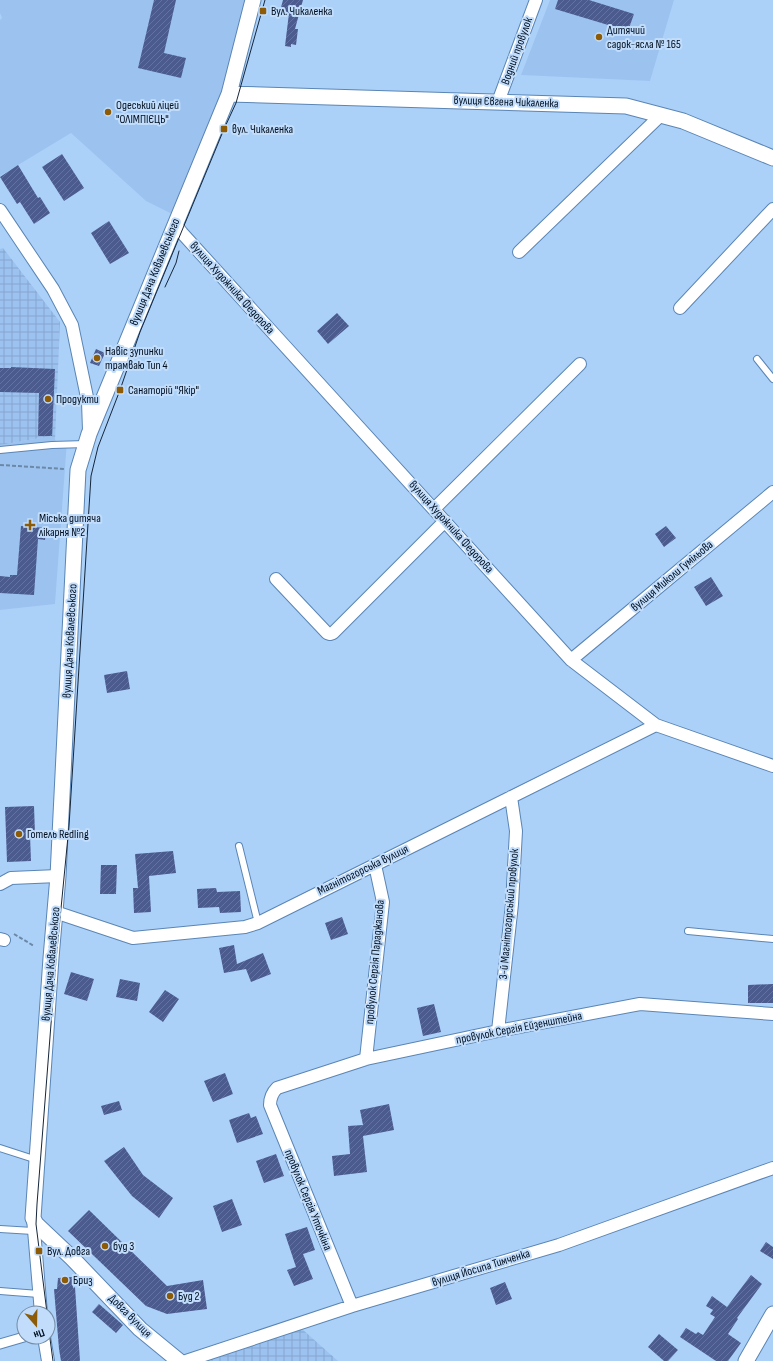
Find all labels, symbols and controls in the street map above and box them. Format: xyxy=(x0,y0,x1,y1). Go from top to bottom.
place label: Вул. Чикаленка xyxy=(271,4,333,19)
marker: Вул. Чикаленка xyxy=(258,6,268,16)
street label: Водний провулок xyxy=(498,15,536,87)
place label: Дитячий садок-ясла № 165 xyxy=(607,23,681,52)
marker: Дитячий садок-ясла № 165 xyxy=(594,32,604,42)
street label: вулиця Євгена Чикаленка xyxy=(453,93,559,111)
place label: Одеський ліцей "ОЛІМПІЄЦЬ" xyxy=(116,98,179,127)
marker: Одеський ліцей "ОЛІМПІЄЦЬ" xyxy=(103,107,113,117)
place label: вул. Чикаленка xyxy=(232,122,293,137)
marker: вул. Чикаленка xyxy=(219,124,229,134)
street label: вулиця Дача Ковалевського xyxy=(127,216,183,328)
street label: вулиця Художника Федорова xyxy=(187,239,278,338)
place label: Навіс зупинки трамваю Тип 4 xyxy=(105,344,168,373)
marker: Навіс зупинки трамваю Тип 4 xyxy=(92,353,102,363)
place label: Санаторій "Якір" xyxy=(128,383,199,398)
marker: Санаторій "Якір" xyxy=(115,385,125,395)
place label: Продукти xyxy=(56,392,99,407)
marker: Продукти xyxy=(43,394,53,404)
street label: вулиця Художника Федорова xyxy=(406,478,497,577)
place label: Міська дитяча лікарня №2 xyxy=(39,511,101,540)
marker: Міська дитяча лікарня №2 xyxy=(24,519,36,531)
street label: вулиця Миколи Гумільова xyxy=(628,537,716,615)
street label: вулиця Дача Ковалевського xyxy=(60,583,80,699)
place label: Готель Redling xyxy=(27,827,89,842)
marker: Готель Redling xyxy=(14,829,24,839)
street label: Магнітогорська вулиця xyxy=(315,841,411,899)
street label: 3-й Магнітогорський провулок xyxy=(496,848,522,980)
street label: провулок Сергія Параджанова xyxy=(362,899,388,1025)
street label: вулиця Дача Ковалевського xyxy=(39,906,63,1022)
street label: провулок Сергія Ейзенштейна xyxy=(455,1008,584,1048)
street label: провулок Сергія Уточкіна xyxy=(281,1147,335,1253)
place label: буд 3 xyxy=(113,1239,134,1254)
marker: буд 3 xyxy=(100,1241,110,1251)
place label: Вул. Довга xyxy=(47,1244,90,1259)
marker: Вул. Довга xyxy=(34,1246,44,1256)
street label: вулиця Йосипа Тимченка xyxy=(430,1246,532,1290)
place label: Бриз xyxy=(73,1273,93,1288)
marker: Бриз xyxy=(60,1275,70,1285)
place label: Буд 2 xyxy=(178,1289,200,1304)
street label: Довга вулиця xyxy=(105,1291,155,1341)
marker: Буд 2 xyxy=(165,1291,175,1301)
north arrow xyxy=(16,1305,56,1345)
text: Пн xyxy=(32,1326,46,1342)

